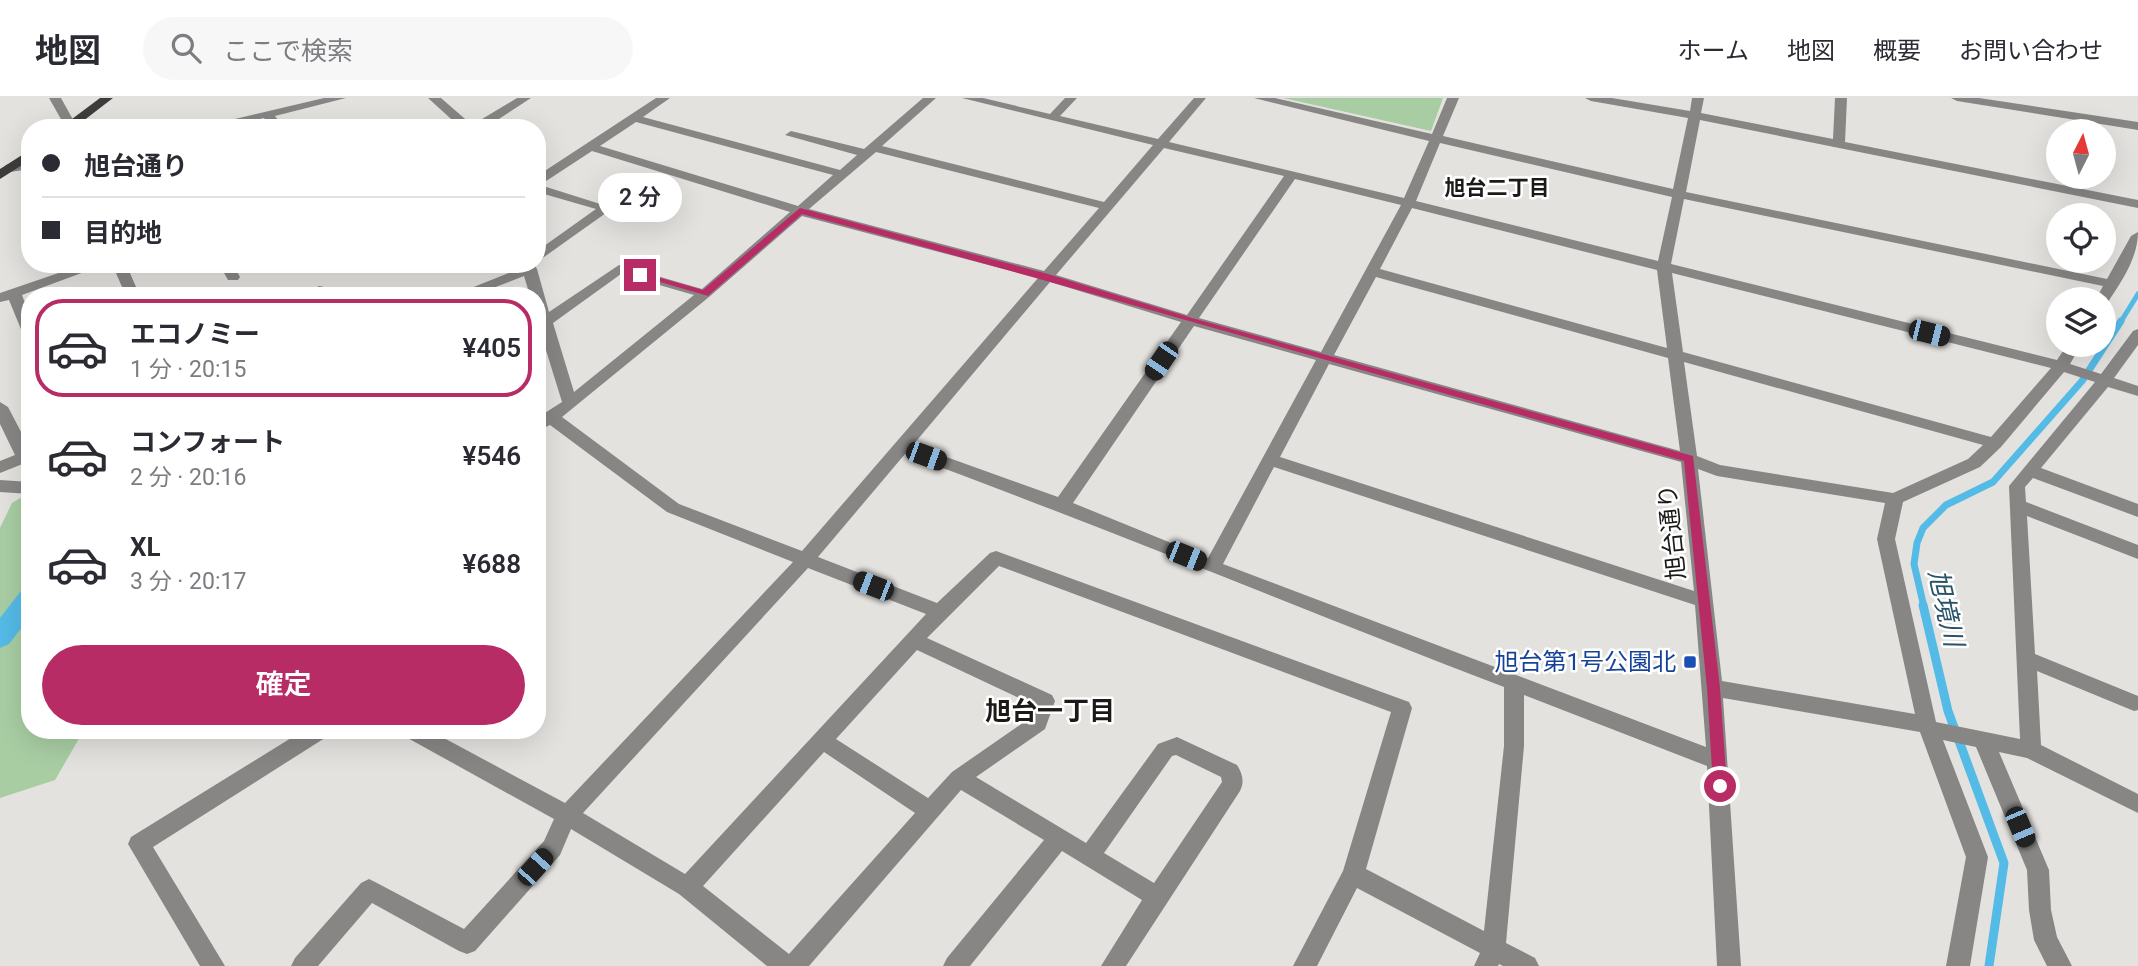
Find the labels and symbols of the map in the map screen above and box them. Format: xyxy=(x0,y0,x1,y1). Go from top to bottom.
north arrow xyxy=(2046,119,2116,189)
callout: 2 分 xyxy=(598,174,682,222)
district label: 旭台二丁目 xyxy=(1445,176,1550,200)
route end xyxy=(624,259,656,291)
car xyxy=(1907,318,1952,348)
car xyxy=(1141,338,1182,384)
car xyxy=(903,439,950,473)
street label: 旭台通り xyxy=(1653,483,1691,581)
car xyxy=(1163,538,1210,574)
water label: 旭境川 xyxy=(1923,567,1970,652)
car xyxy=(850,569,897,603)
place label: 旭台第1号公園北 xyxy=(1495,648,1676,676)
marker: 旭台第1号公園北 xyxy=(1682,654,1698,670)
district label: 旭台一丁目 xyxy=(985,696,1115,726)
route start xyxy=(1704,770,1736,802)
car xyxy=(2003,804,2038,850)
car xyxy=(514,844,557,890)

